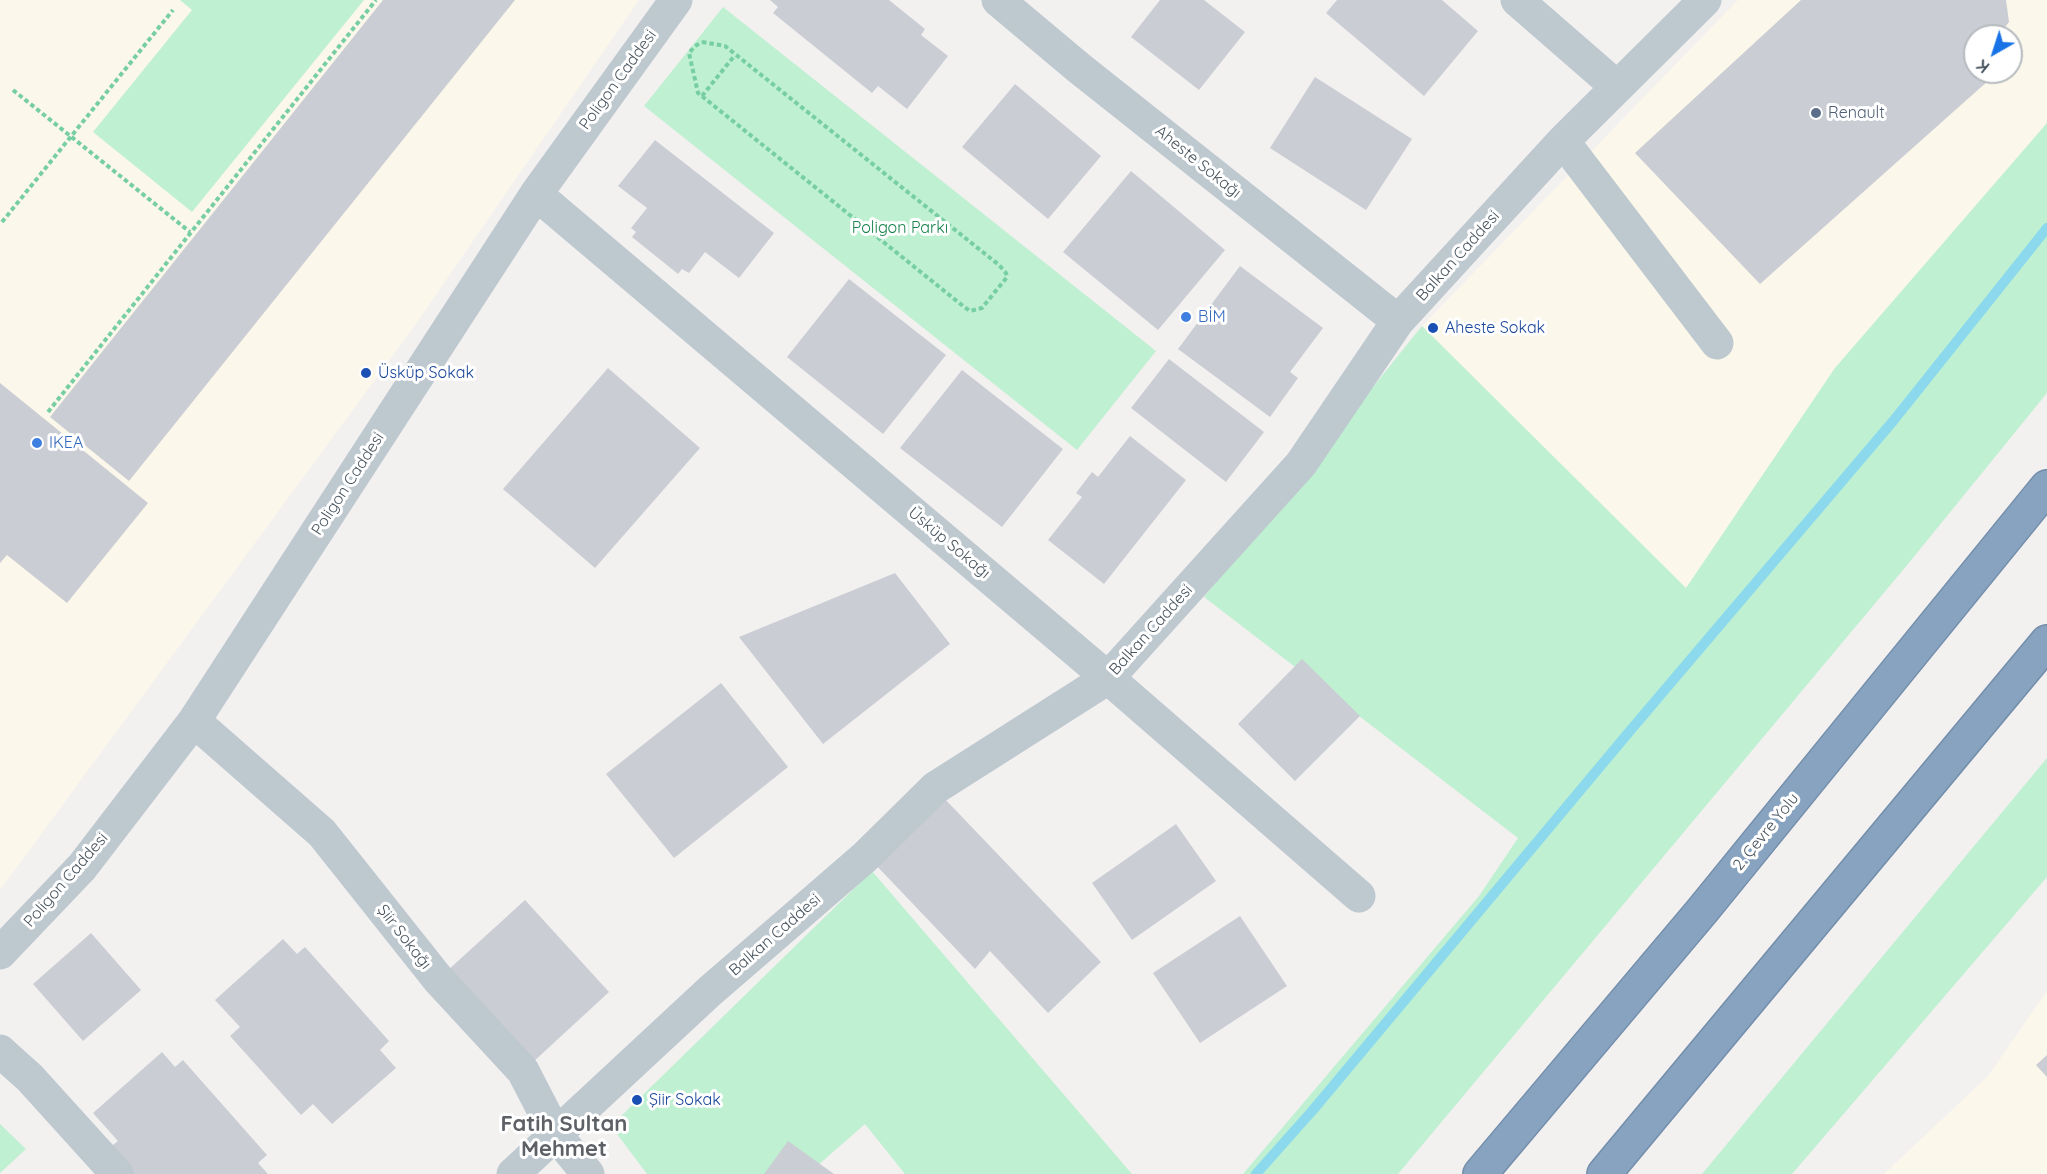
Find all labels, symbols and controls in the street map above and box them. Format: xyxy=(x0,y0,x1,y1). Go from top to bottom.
north arrow xyxy=(1963,24,2023,84)
street label: Poligon Caddesi xyxy=(575,26,661,134)
text: K xyxy=(1973,55,1993,78)
place label: Renault xyxy=(1828,103,1885,123)
marker: Renault xyxy=(1809,106,1823,120)
street label: Aheste Sokağı xyxy=(1151,122,1245,202)
street label: Balkan Caddesi xyxy=(1412,207,1504,305)
park label: Poligon Parkı xyxy=(852,218,948,238)
place label: BİM xyxy=(1198,307,1226,327)
marker: BİM xyxy=(1179,310,1193,324)
place label: Aheste Sokak xyxy=(1445,318,1545,338)
marker: Aheste Sokak xyxy=(1426,321,1440,335)
place label: Üsküp Sokak xyxy=(378,363,474,383)
marker: Üsküp Sokak xyxy=(359,366,373,380)
street label: Poligon Caddesi xyxy=(308,429,388,539)
place label: IKEA xyxy=(49,433,83,453)
marker: IKEA xyxy=(30,436,44,450)
street label: Üsküp Sokağı xyxy=(904,503,994,583)
street label: Balkan Caddesi xyxy=(1105,581,1197,679)
street label: 2. Çevre Yolu xyxy=(1729,789,1803,875)
street label: Poligon Caddesi xyxy=(20,829,112,931)
street label: Balkan Caddesi xyxy=(725,890,825,980)
street label: Şiir Sokağı xyxy=(373,901,435,973)
place label: Şiir Sokak xyxy=(649,1090,721,1110)
marker: Şiir Sokak xyxy=(630,1093,644,1107)
district label: Fatih Sultan Mehmet xyxy=(501,1111,627,1162)

